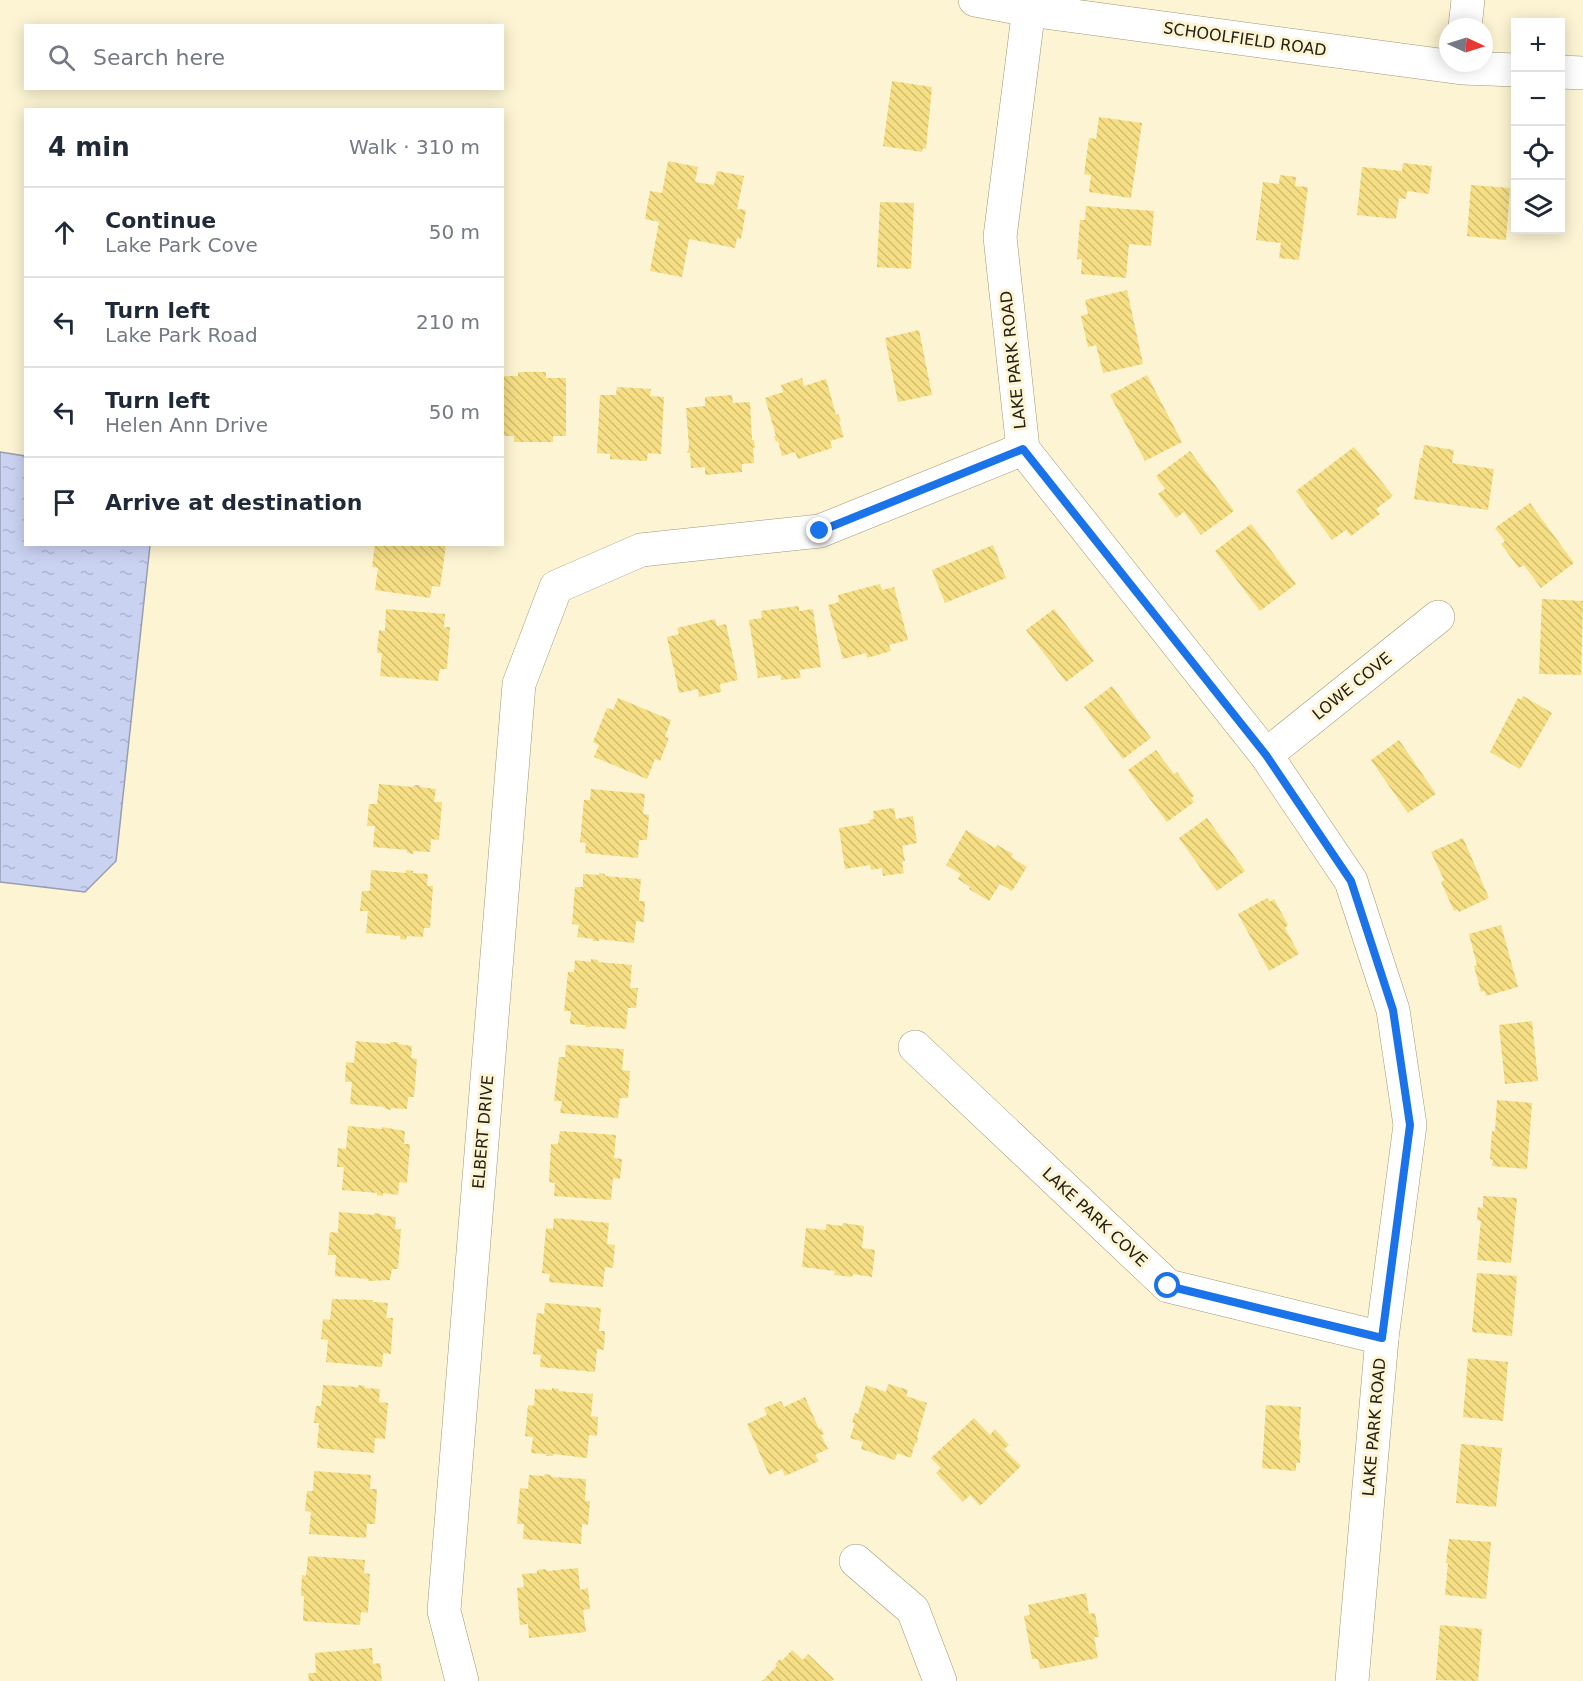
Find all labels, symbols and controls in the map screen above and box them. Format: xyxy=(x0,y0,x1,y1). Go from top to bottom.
street label: SCHOOLFIELD ROAD xyxy=(1162,18,1328,60)
north arrow xyxy=(1439,18,1493,72)
map controls xyxy=(1511,18,1565,234)
button: + xyxy=(1511,18,1565,72)
search box xyxy=(24,24,504,90)
icon: search xyxy=(45,41,78,74)
text: Search here xyxy=(93,45,225,70)
button: − xyxy=(1511,72,1565,126)
button: locate xyxy=(1511,126,1565,180)
text: 4 min xyxy=(48,132,130,162)
text: Walk · 310 m xyxy=(349,135,480,159)
button: layers xyxy=(1511,180,1565,234)
text: Continue xyxy=(105,208,216,233)
icon: ahead xyxy=(48,216,81,249)
text: 50 m xyxy=(429,220,480,244)
text: Lake Park Cove xyxy=(105,233,258,257)
street label: LAKE PARK ROAD xyxy=(996,290,1030,430)
text: Turn left xyxy=(105,298,210,323)
icon: left xyxy=(48,306,81,339)
text: 210 m xyxy=(416,310,480,334)
text: Lake Park Road xyxy=(105,323,258,347)
text: Turn left xyxy=(105,388,210,413)
icon: left xyxy=(48,396,81,429)
text: 50 m xyxy=(429,400,480,424)
text: Helen Ann Drive xyxy=(105,413,268,437)
icon: arrive xyxy=(48,486,81,519)
text: Arrive at destination xyxy=(105,490,362,515)
route end xyxy=(806,517,832,543)
street label: LOWE COVE xyxy=(1309,648,1395,724)
street label: ELBERT DRIVE xyxy=(469,1074,497,1190)
street label: LAKE PARK COVE xyxy=(1039,1163,1151,1271)
route start xyxy=(1154,1272,1180,1298)
street label: LAKE PARK ROAD xyxy=(1358,1357,1390,1497)

